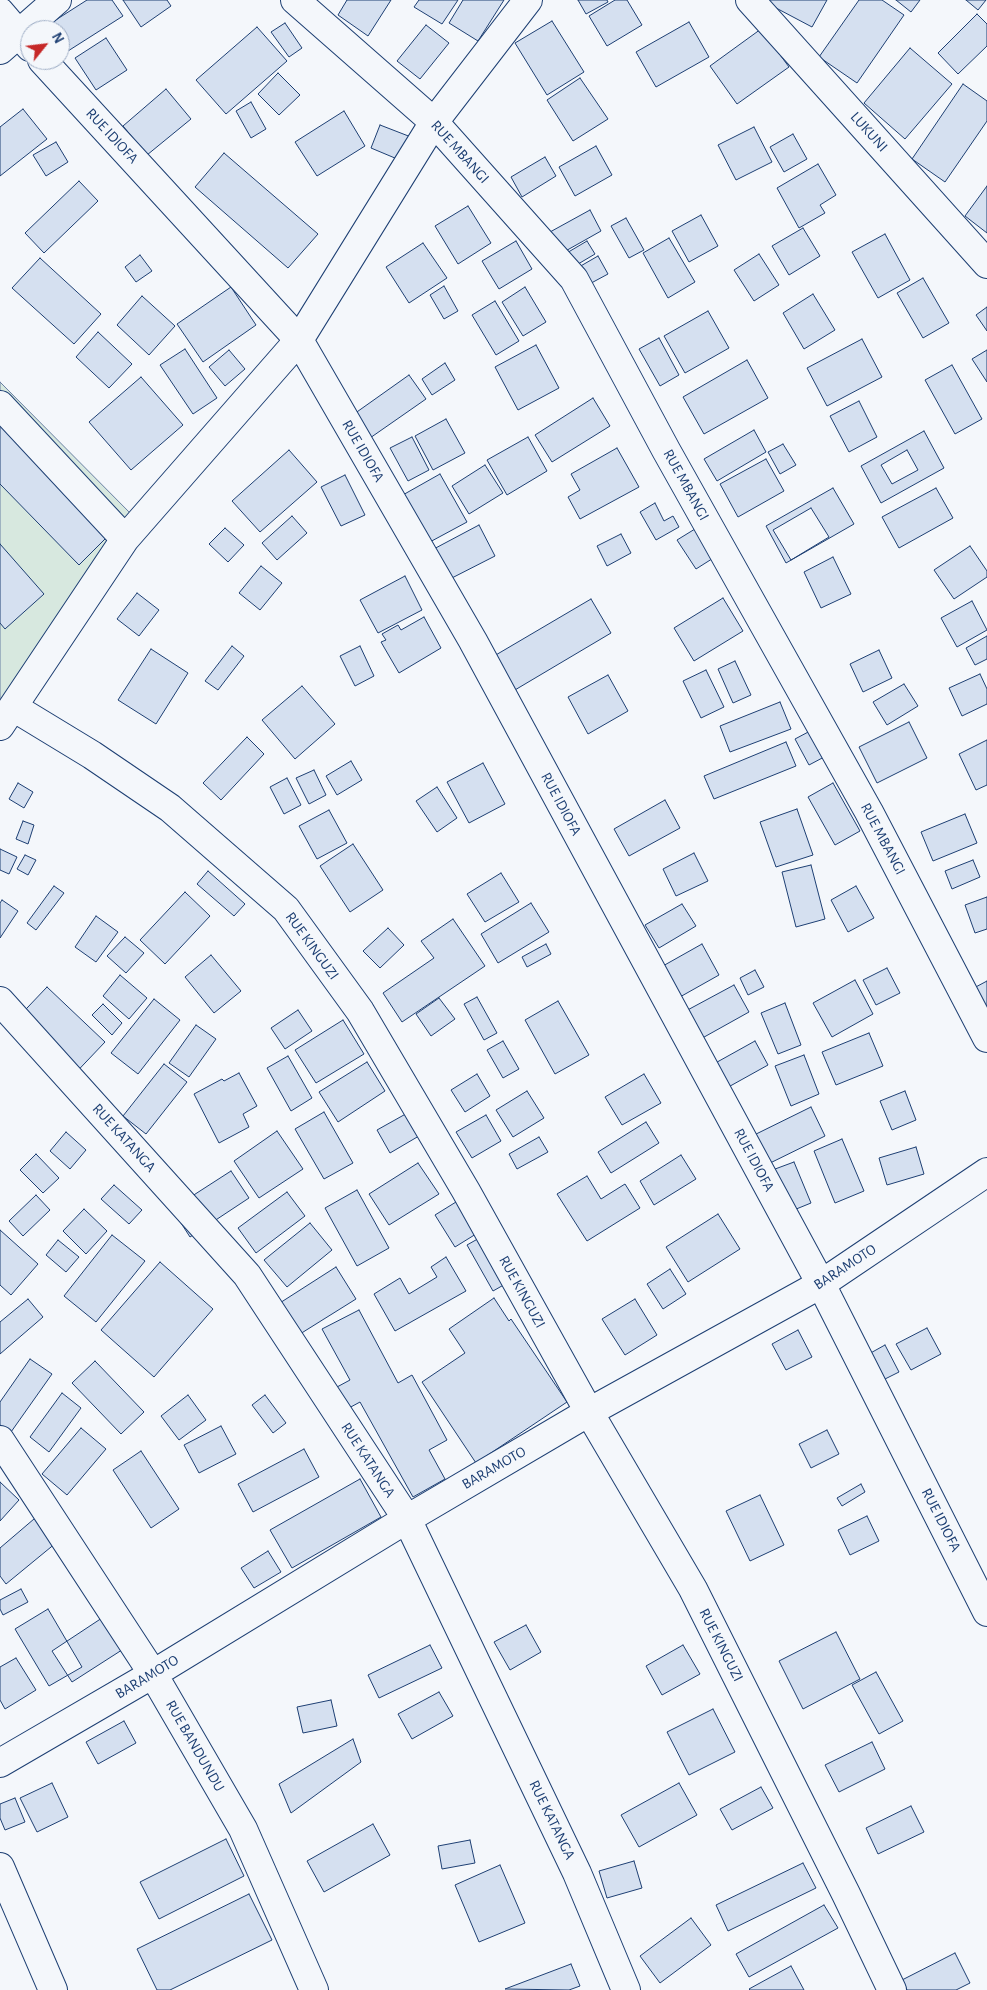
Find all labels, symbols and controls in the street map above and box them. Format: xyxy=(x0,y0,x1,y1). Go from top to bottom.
north arrow xyxy=(20,20,70,70)
text: N xyxy=(49,31,66,46)
street label: RUE IDIOFA xyxy=(82,105,142,167)
street label: LUKUNI xyxy=(846,108,892,156)
street label: RUE MBANGI xyxy=(427,117,493,187)
street label: RUE IDIOFA xyxy=(338,417,388,485)
street label: RUE MBANGI xyxy=(659,446,713,524)
street label: RUE IDIOFA xyxy=(537,769,585,839)
street label: RUE MBANGI xyxy=(857,800,909,878)
street label: RUE KINGUZI xyxy=(281,908,343,984)
street label: RUE KATANGA xyxy=(89,1100,159,1176)
street label: RUE IDIOFA xyxy=(730,1125,778,1195)
street label: BARAMOTO xyxy=(810,1240,880,1294)
street label: RUE KINGUZI xyxy=(495,1253,549,1331)
street label: RUE KATANGA xyxy=(337,1419,399,1501)
street label: BARAMOTO xyxy=(459,1443,529,1493)
street label: RUE IDIOFA xyxy=(917,1485,965,1555)
street label: RUE KINGUZI xyxy=(695,1605,747,1685)
street label: BARAMOTO xyxy=(112,1651,182,1703)
street label: RUE BANDUNDU xyxy=(162,1697,228,1795)
street label: RUE KATANGA xyxy=(525,1777,579,1863)

